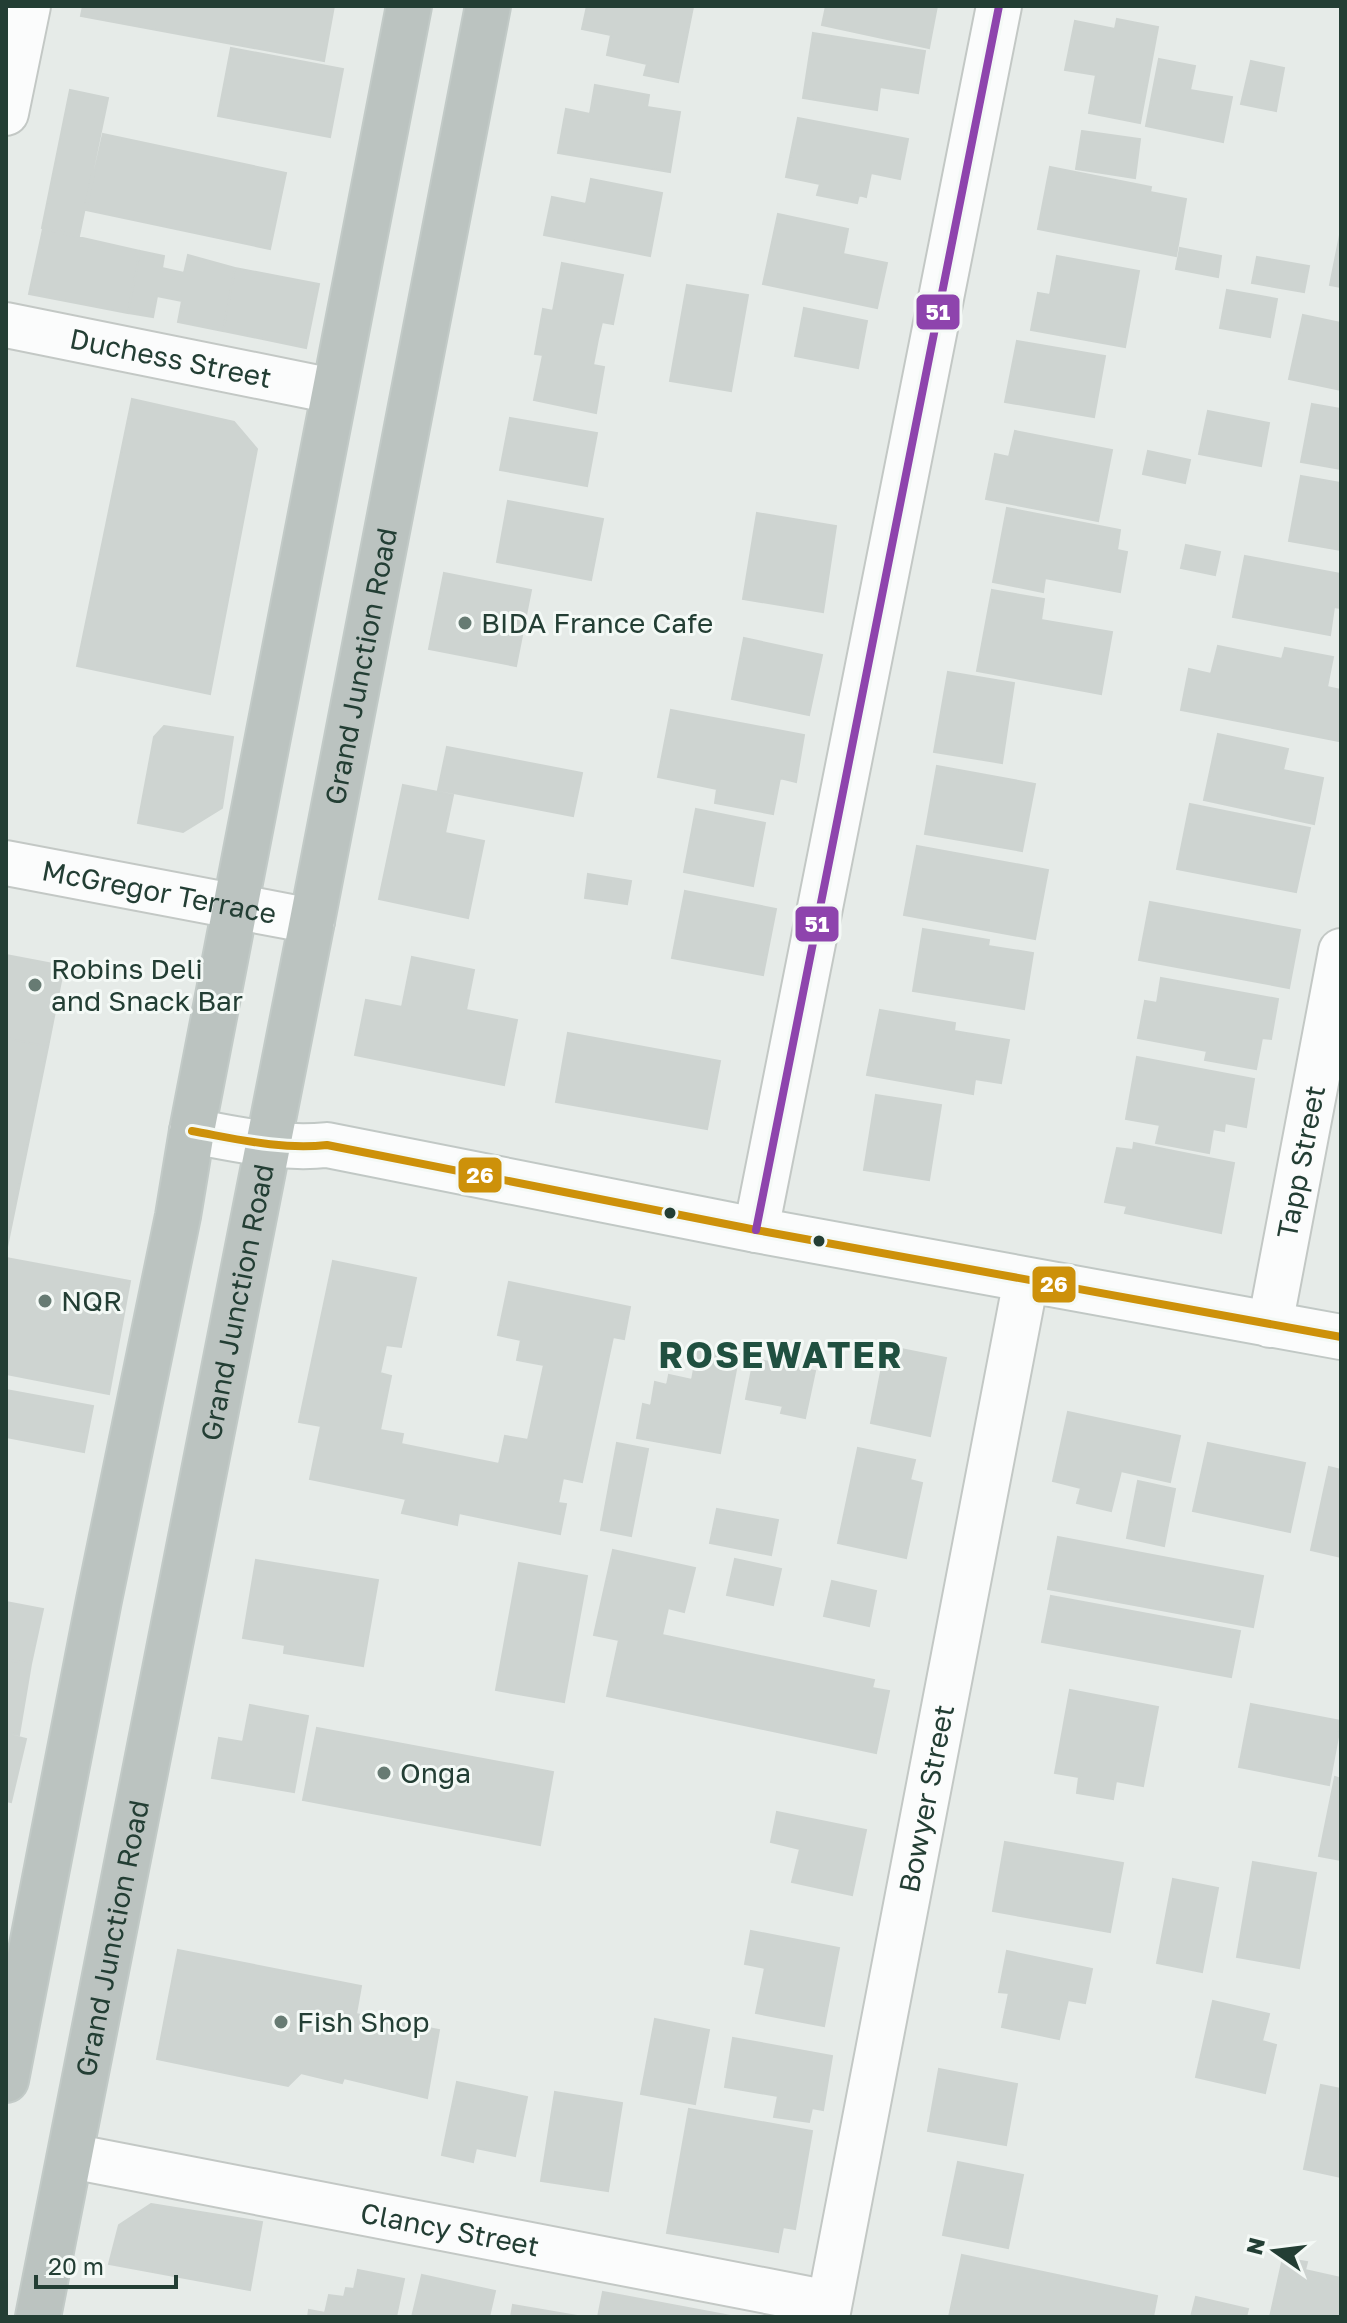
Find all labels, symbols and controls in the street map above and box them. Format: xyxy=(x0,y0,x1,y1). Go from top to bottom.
line badge: 51 xyxy=(915,293,961,331)
text: 51 xyxy=(926,298,950,325)
street label: Duchess Street xyxy=(67,321,274,394)
street label: Grand Junction Road xyxy=(318,525,403,807)
place label: BIDA France Cafe xyxy=(481,606,713,639)
marker: BIDA France Cafe xyxy=(456,614,474,632)
street label: McGregor Terrace xyxy=(39,853,279,930)
line badge: 51 xyxy=(794,905,840,943)
text: 51 xyxy=(805,910,829,937)
place label: Robins Deli and Snack Bar xyxy=(51,952,243,1017)
marker: Robins Deli and Snack Bar xyxy=(26,976,44,994)
street label: Tapp Street xyxy=(1270,1083,1331,1241)
line badge: 26 xyxy=(457,1156,503,1194)
street label: Grand Junction Road xyxy=(193,1161,280,1443)
text: 26 xyxy=(466,1161,494,1188)
unlabelled marker xyxy=(662,1205,678,1221)
unlabelled marker xyxy=(811,1233,827,1249)
line badge: 26 xyxy=(1031,1265,1077,1304)
text: 26 xyxy=(1040,1270,1068,1297)
place label: NQR xyxy=(61,1284,122,1317)
marker: NQR xyxy=(36,1292,54,1310)
district label: ROSEWATER xyxy=(658,1333,904,1376)
street label: Bowyer Street xyxy=(892,1702,960,1895)
place label: Onga xyxy=(400,1756,471,1789)
marker: Onga xyxy=(375,1764,393,1782)
street label: Grand Junction Road xyxy=(69,1797,155,2079)
place label: Fish Shop xyxy=(297,2005,429,2038)
marker: Fish Shop xyxy=(272,2013,290,2031)
street label: Clancy Street xyxy=(358,2196,542,2262)
north arrow xyxy=(1235,2211,1315,2291)
text: N xyxy=(1240,2235,1270,2257)
scale bar xyxy=(36,2239,176,2289)
text: 20 m xyxy=(48,2251,104,2280)

